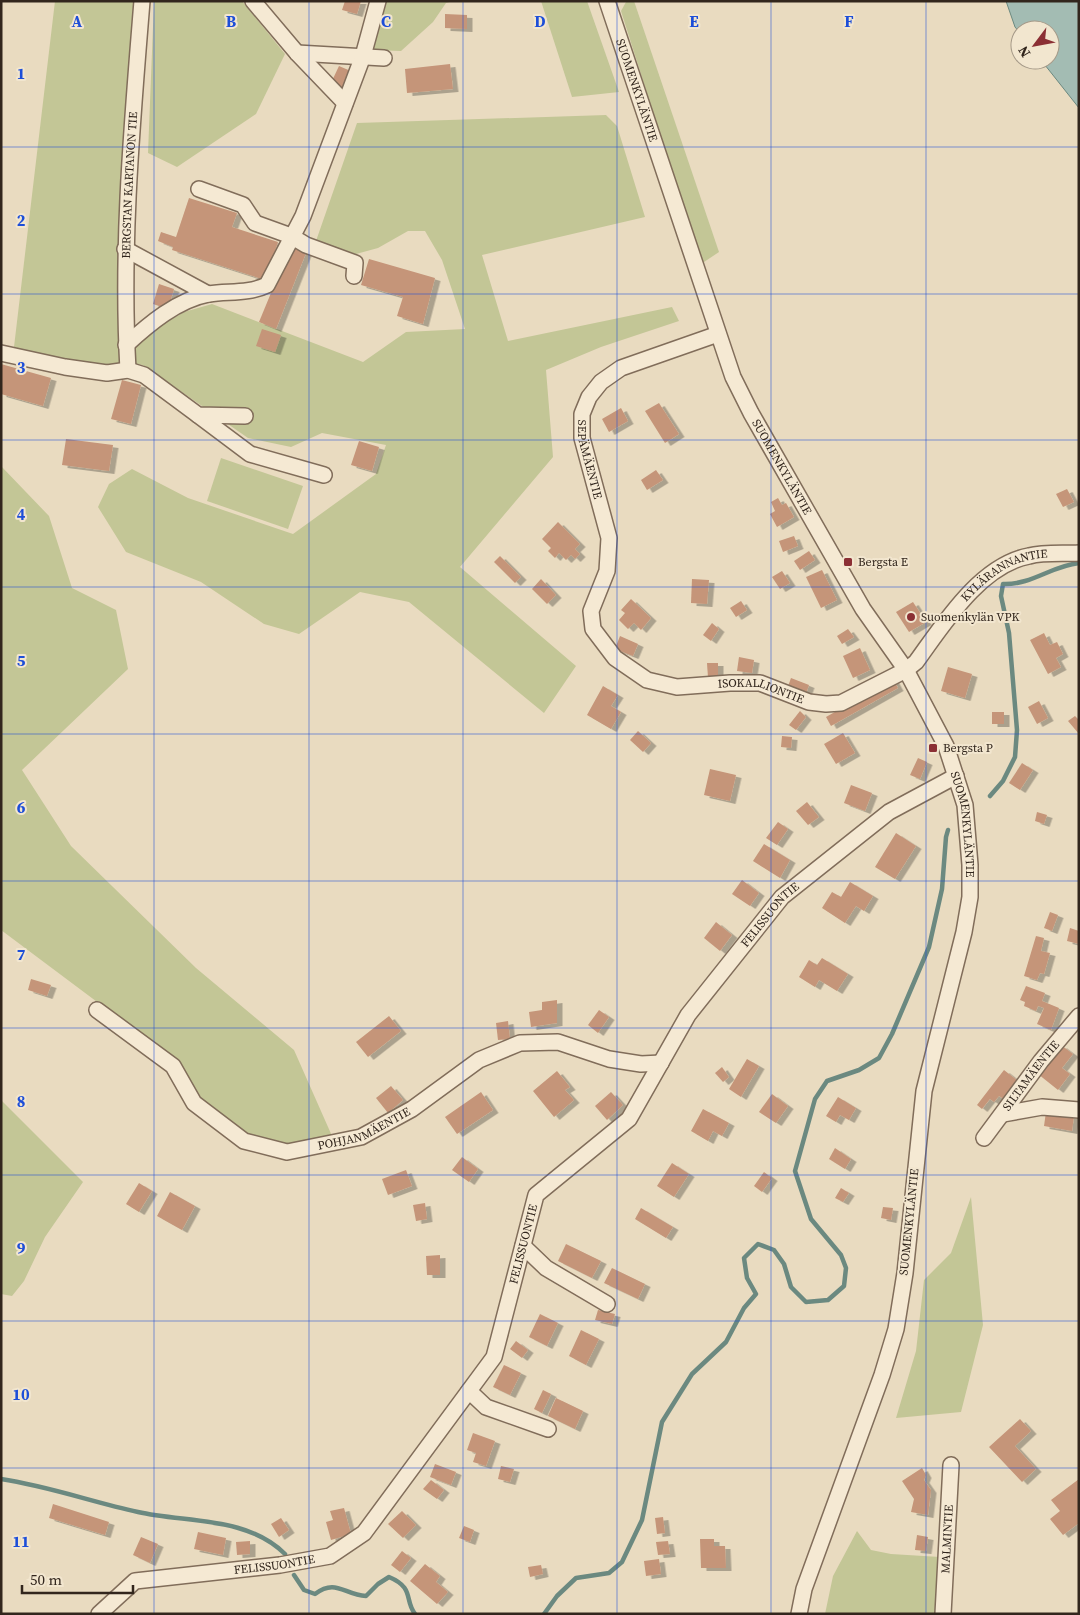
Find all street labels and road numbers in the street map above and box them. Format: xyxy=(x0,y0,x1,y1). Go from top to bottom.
street label: SUOMENKYLÄNTIE xyxy=(612,37,662,144)
street label: BERGSTAN KARTANON TIE xyxy=(118,111,141,259)
street label: SUOMENKYLÄNTIE xyxy=(748,416,815,518)
street label: SEPÄMÄENTIE xyxy=(574,420,606,501)
street label: KYLÄRANNANTIE xyxy=(957,546,1048,605)
street label: ISOKALLIONTIE xyxy=(717,675,806,707)
street label: SUOMENKYLÄNTIE xyxy=(947,769,978,877)
street label: FELISSUONTIE xyxy=(737,879,802,951)
street label: SILTAMÄENTIE xyxy=(999,1037,1063,1114)
street label: POHJANMÄENTIE xyxy=(316,1104,413,1154)
street label: SUOMENKYLÄNTIE xyxy=(895,1168,923,1276)
street label: FELISSUONTIE xyxy=(505,1203,541,1286)
street label: MALMINTIE xyxy=(937,1504,957,1574)
street label: FELISSUONTIE xyxy=(233,1551,316,1578)

